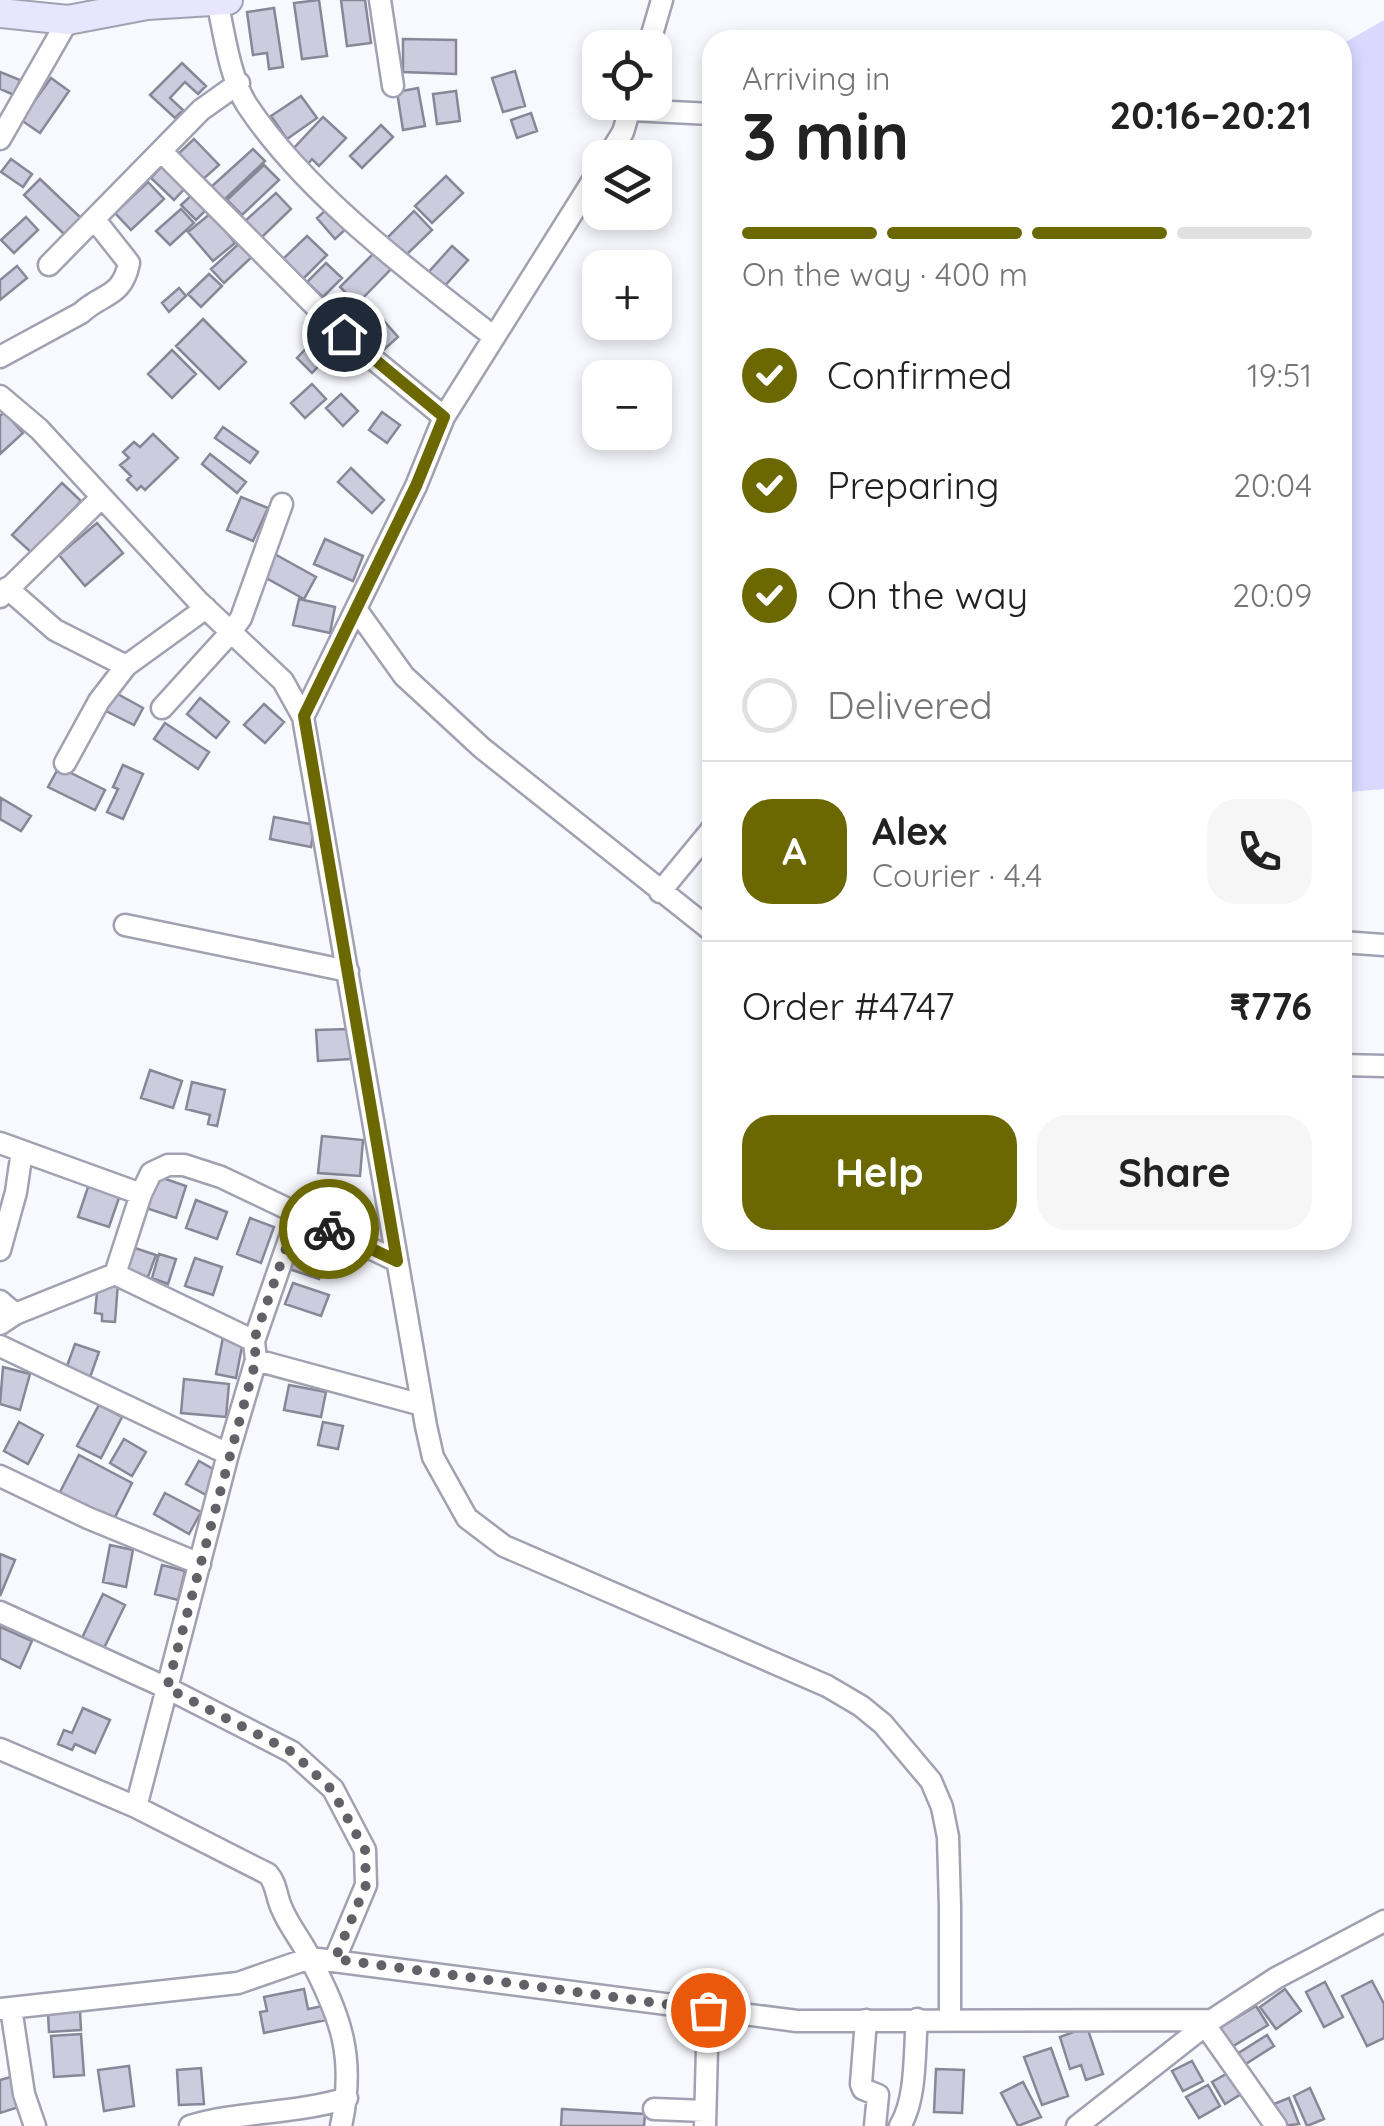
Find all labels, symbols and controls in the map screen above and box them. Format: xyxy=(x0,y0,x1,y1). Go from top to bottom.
map controls xyxy=(582,30,672,450)
button: locate xyxy=(582,30,672,120)
text: Arriving in xyxy=(742,58,891,98)
text: 20:16–20:21 xyxy=(1110,91,1312,139)
text: 3 min xyxy=(742,95,909,176)
button: layers xyxy=(582,140,672,230)
button: + xyxy=(582,250,672,340)
text: On the way · 400 m xyxy=(742,254,1028,294)
pin xyxy=(302,292,387,377)
icon: home xyxy=(317,307,372,362)
icon: check xyxy=(742,348,797,403)
text: Confirmed xyxy=(827,351,1012,399)
text: 19:51 xyxy=(1247,355,1312,395)
button: − xyxy=(582,360,672,450)
icon: check xyxy=(742,458,797,513)
text: Preparing xyxy=(827,461,999,509)
text: 20:04 xyxy=(1233,465,1312,505)
icon: check xyxy=(742,568,797,623)
text: On the way xyxy=(827,571,1028,619)
text: 20:09 xyxy=(1232,575,1312,615)
text: Delivered xyxy=(827,681,993,729)
button: phone xyxy=(1207,799,1312,904)
text: Alex xyxy=(872,807,947,855)
text: A xyxy=(782,827,807,875)
text: Courier · 4.4 xyxy=(872,855,1042,895)
text: Order #4747 xyxy=(742,982,955,1030)
text: ₹776 xyxy=(1229,982,1312,1030)
button: Help xyxy=(742,1115,1017,1230)
button: Share xyxy=(1037,1115,1312,1230)
courier xyxy=(279,1179,379,1279)
icon: bike xyxy=(302,1202,357,1257)
pin xyxy=(666,1968,751,2053)
icon: bag xyxy=(681,1983,736,2038)

